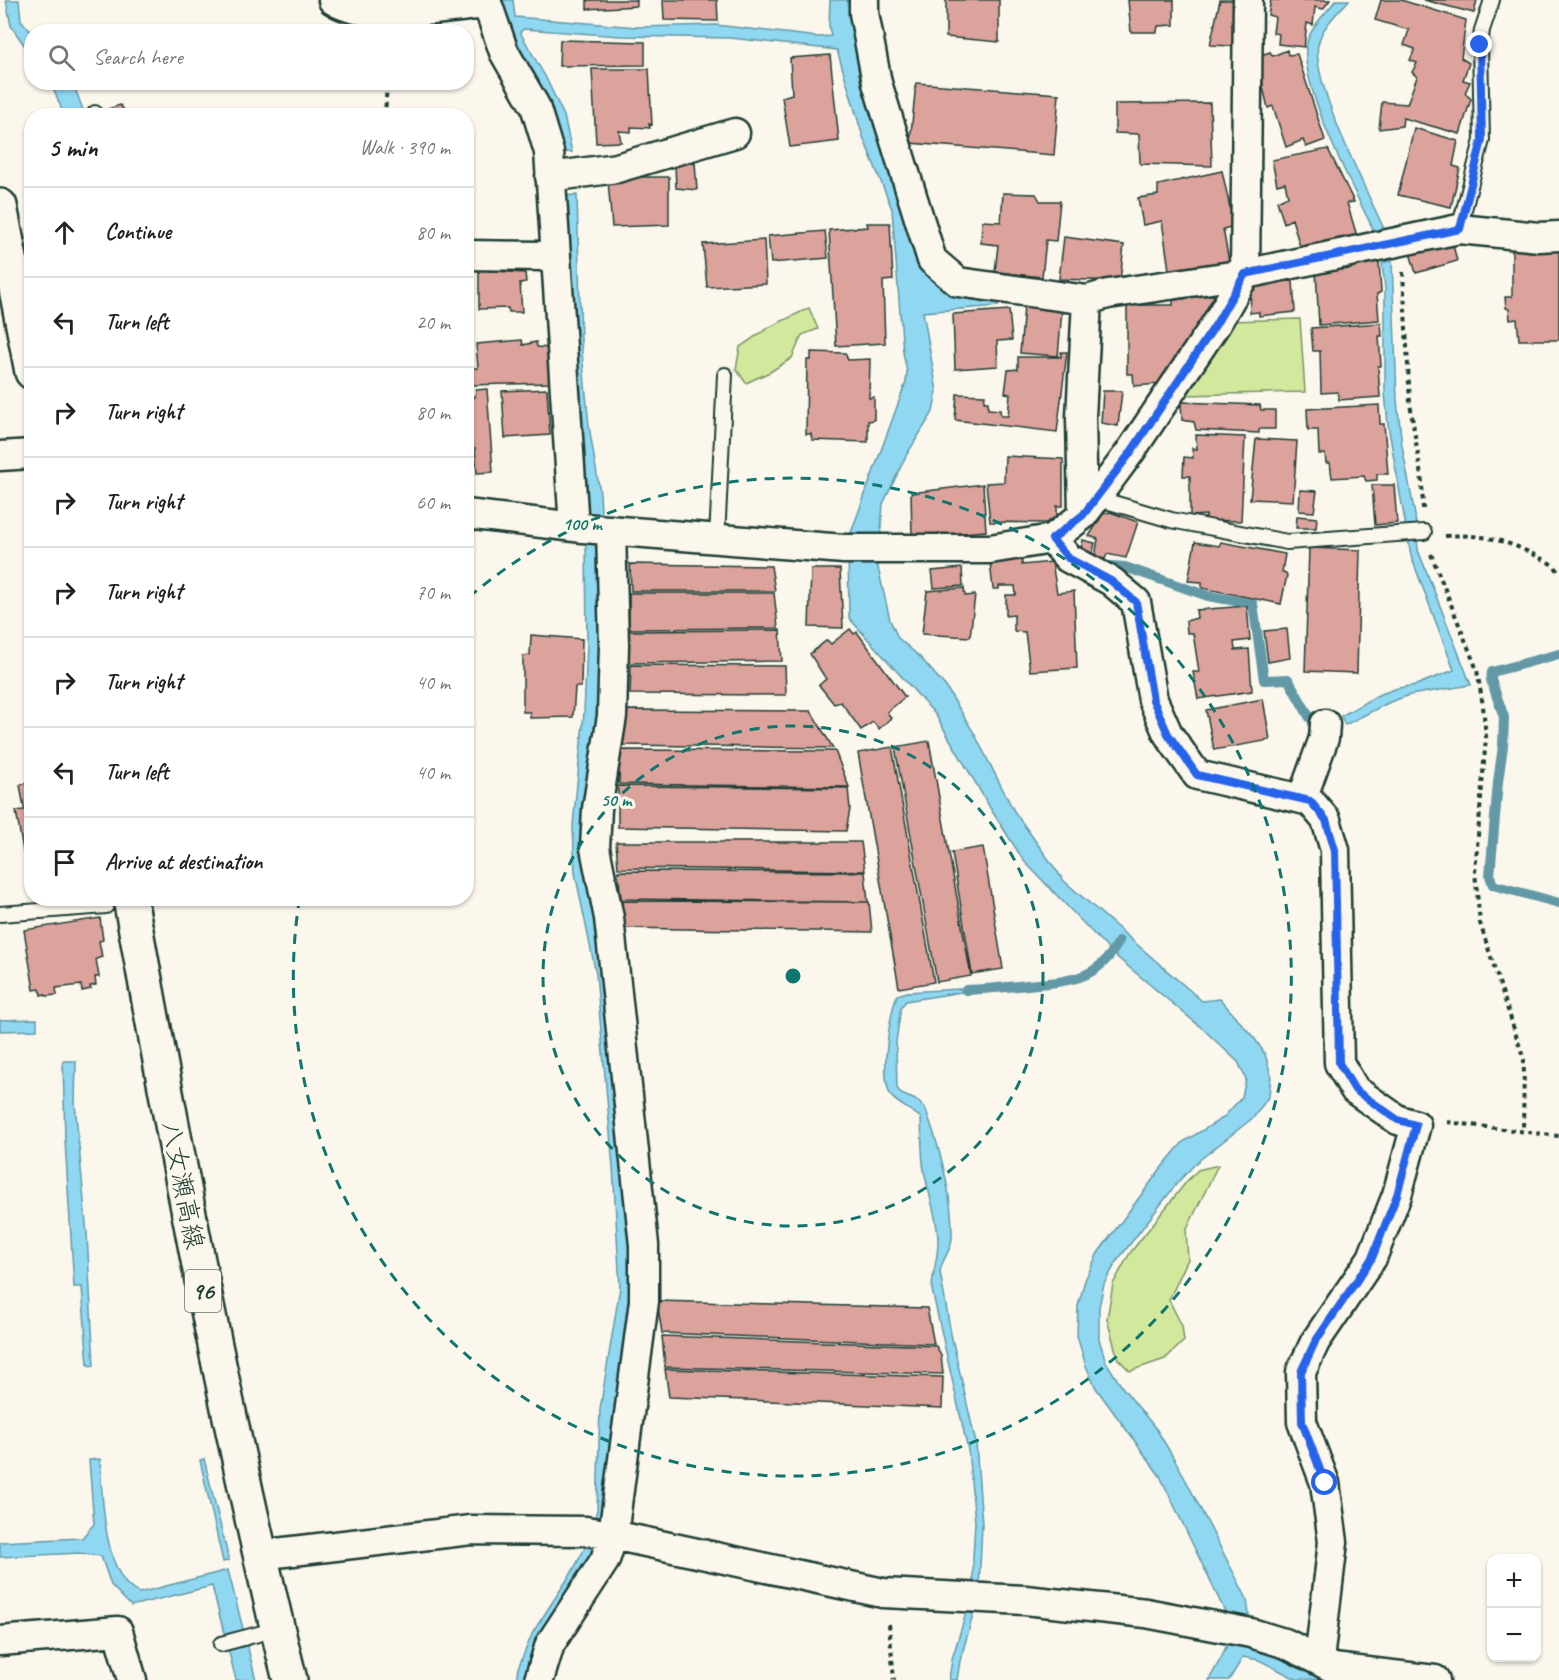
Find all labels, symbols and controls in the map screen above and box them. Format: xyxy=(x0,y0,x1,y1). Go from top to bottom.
search box xyxy=(24,24,474,90)
route end xyxy=(1466,31,1492,57)
icon: search xyxy=(45,41,78,74)
text: Search here xyxy=(93,43,183,71)
text: 5 min xyxy=(48,131,97,164)
text: Walk · 390 m xyxy=(360,135,450,160)
icon: ahead xyxy=(48,216,81,249)
text: Continue xyxy=(105,218,171,246)
text: 80 m xyxy=(416,220,450,245)
icon: left xyxy=(48,306,81,339)
text: Turn left xyxy=(105,308,169,336)
text: 20 m xyxy=(416,310,450,335)
icon: right xyxy=(48,396,81,429)
text: Turn right xyxy=(105,398,182,426)
text: 80 m xyxy=(416,400,450,425)
icon: right xyxy=(48,486,81,519)
text: Turn right xyxy=(105,488,182,516)
text: 60 m xyxy=(416,490,450,515)
text: 100 m xyxy=(563,513,603,535)
icon: right xyxy=(48,576,81,609)
text: Turn right xyxy=(105,578,182,606)
text: 70 m xyxy=(416,580,450,605)
icon: right xyxy=(48,666,81,699)
text: Turn right xyxy=(105,668,182,696)
text: 40 m xyxy=(416,670,450,695)
icon: left xyxy=(48,756,81,789)
text: Turn left xyxy=(105,758,169,786)
text: 40 m xyxy=(416,760,450,785)
text: 50 m xyxy=(601,789,633,811)
icon: arrive xyxy=(48,846,81,879)
text: Arrive at destination xyxy=(105,848,262,876)
centre of rings xyxy=(783,966,803,986)
street label: 八女瀬高線 xyxy=(154,1118,212,1252)
road number: 96 xyxy=(185,1270,221,1312)
route start xyxy=(1311,1469,1337,1495)
map controls xyxy=(1487,1554,1541,1662)
button: + xyxy=(1487,1554,1541,1608)
button: − xyxy=(1487,1608,1541,1662)

